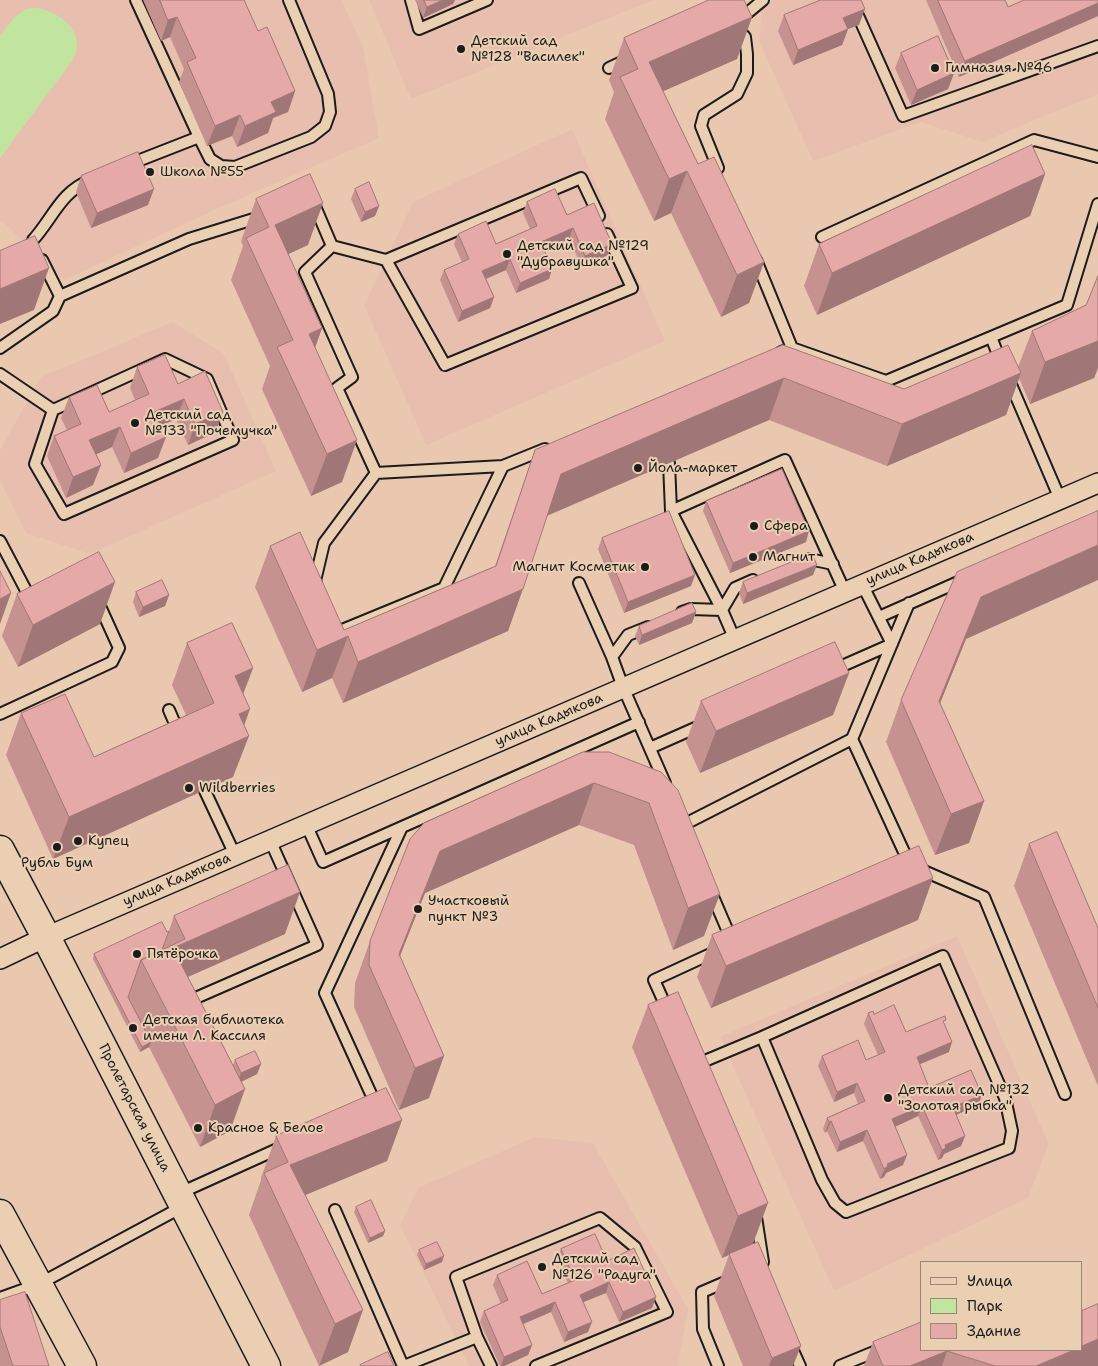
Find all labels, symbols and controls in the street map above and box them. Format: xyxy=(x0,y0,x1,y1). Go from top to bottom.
place label: Детский сад №128 "Василек" xyxy=(471,33,585,65)
marker: Детский сад №128 "Василек" xyxy=(455,43,467,55)
place label: Гимназия №46 xyxy=(945,60,1053,76)
marker: Гимназия №46 xyxy=(929,62,941,74)
place label: Школа №55 xyxy=(160,164,244,180)
marker: Школа №55 xyxy=(144,166,156,178)
place label: Детский сад №129 "Дубравушка" xyxy=(517,238,649,270)
marker: Детский сад №129 "Дубравушка" xyxy=(501,248,513,260)
place label: Детский сад №133 "Почемучка" xyxy=(145,407,277,440)
marker: Детский сад №133 "Почемучка" xyxy=(129,417,141,429)
place label: Йола-маркет xyxy=(648,460,737,476)
marker: Йола-маркет xyxy=(632,462,644,474)
place label: Сфера xyxy=(764,518,808,534)
marker: Сфера xyxy=(748,520,760,532)
street label: улица Кадыкова xyxy=(864,529,976,589)
place label: Магнит xyxy=(763,549,815,565)
marker: Магнит xyxy=(747,551,759,563)
place label: Магнит Косметик xyxy=(512,559,635,575)
marker: Магнит Косметик xyxy=(639,561,651,573)
street label: улица Кадыкова xyxy=(493,690,605,750)
place label: Wildberries xyxy=(199,780,276,796)
marker: Wildberries xyxy=(183,782,195,794)
place label: Купец xyxy=(88,833,129,849)
marker: Купец xyxy=(72,835,84,847)
marker: Рубль Бум xyxy=(51,841,63,853)
street label: улица Кадыкова xyxy=(121,850,233,910)
place label: Рубль Бум xyxy=(21,855,93,871)
place label: Участковый пункт №3 xyxy=(428,893,509,926)
marker: Участковый пункт №3 xyxy=(412,903,424,915)
place label: Пятёрочка xyxy=(147,946,218,962)
marker: Пятёрочка xyxy=(131,948,143,960)
place label: Детская библиотека имени Л. Кассиля xyxy=(143,1012,284,1044)
marker: Детская библиотека имени Л. Кассиля xyxy=(127,1022,139,1034)
street label: Пролетарская улица xyxy=(94,1041,174,1175)
place label: Детский сад №132 "Золотая рыбка" xyxy=(898,1082,1030,1114)
marker: Детский сад №132 "Золотая рыбка" xyxy=(882,1092,894,1104)
place label: Красное & Белое xyxy=(208,1120,324,1136)
marker: Красное & Белое xyxy=(192,1122,204,1134)
place label: Детский сад №126 "Радуга" xyxy=(552,1251,656,1284)
marker: Детский сад №126 "Радуга" xyxy=(536,1261,548,1273)
legend xyxy=(920,1261,1083,1351)
text: Улица xyxy=(967,1271,1012,1291)
text: Парк xyxy=(967,1296,1003,1316)
text: Здание xyxy=(967,1321,1021,1341)

